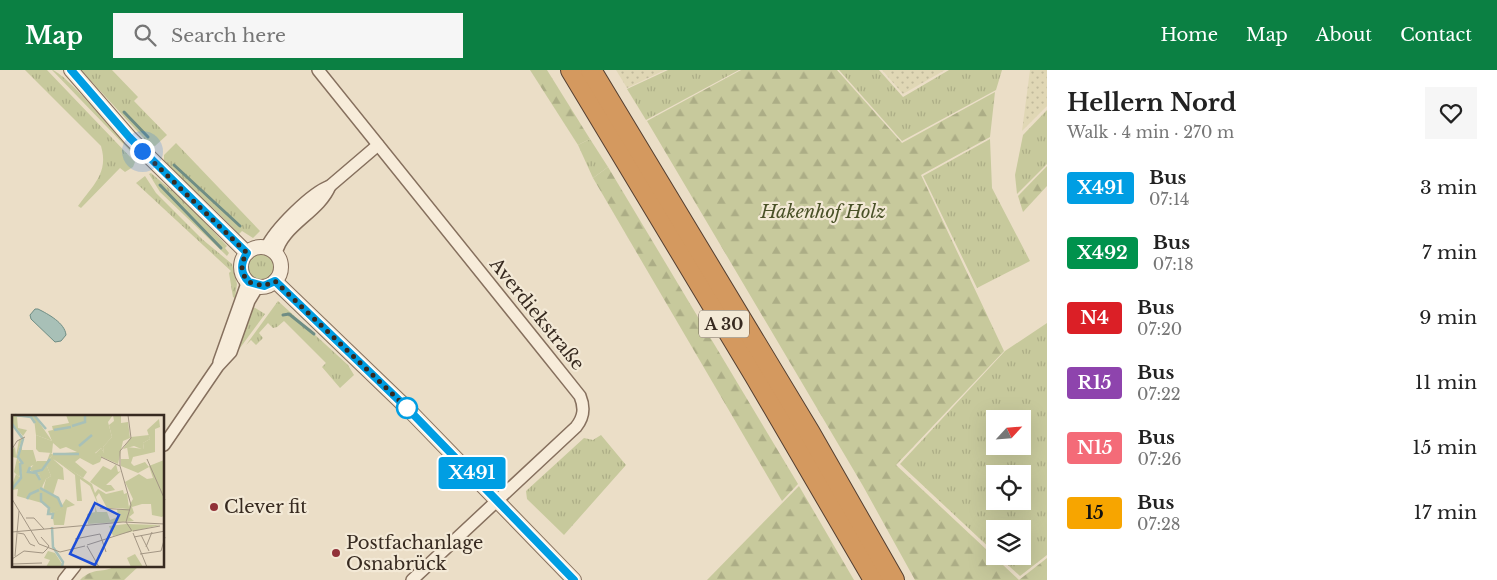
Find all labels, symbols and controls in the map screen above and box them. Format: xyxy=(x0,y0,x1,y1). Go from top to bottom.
search box xyxy=(113,13,463,58)
text: Map xyxy=(25,21,83,50)
icon: search xyxy=(131,21,159,49)
text: Search here xyxy=(171,24,286,47)
text: Home xyxy=(1160,24,1218,46)
text: Map xyxy=(1246,24,1288,46)
text: About xyxy=(1316,24,1372,46)
text: Contact xyxy=(1400,24,1472,46)
button: heart xyxy=(1425,87,1477,139)
text: Hellern Nord xyxy=(1067,88,1236,117)
text: Walk · 4 min · 270 m xyxy=(1067,122,1234,142)
your location xyxy=(130,139,155,164)
text: Bus xyxy=(1149,166,1186,189)
text: 3 min xyxy=(1420,176,1477,199)
text: X491 xyxy=(1077,177,1124,199)
text: 07:14 xyxy=(1149,189,1189,209)
park label: Hakenhof Holz xyxy=(759,201,886,223)
text: Bus xyxy=(1153,231,1190,254)
text: 7 min xyxy=(1422,241,1477,264)
text: X492 xyxy=(1077,242,1128,264)
street label: Averdiekstraße xyxy=(484,253,589,375)
text: 07:18 xyxy=(1153,254,1194,274)
text: Bus xyxy=(1137,296,1174,319)
text: 9 min xyxy=(1419,306,1477,329)
text: N4 xyxy=(1080,307,1109,329)
road number: A 30 xyxy=(699,310,749,338)
text: 07:20 xyxy=(1137,319,1182,339)
text: Bus xyxy=(1137,361,1174,384)
text: 11 min xyxy=(1415,371,1477,394)
text: R15 xyxy=(1078,372,1111,394)
text: 07:22 xyxy=(1137,384,1181,404)
unlabelled marker xyxy=(396,397,418,419)
north arrow xyxy=(986,410,1031,455)
map controls xyxy=(986,410,1031,565)
inset map xyxy=(12,415,165,568)
text: Bus xyxy=(1137,426,1175,449)
text: 15 min xyxy=(1412,436,1477,459)
text: N15 xyxy=(1077,437,1112,459)
text: 07:26 xyxy=(1137,449,1182,469)
line badge: X491 xyxy=(437,457,507,489)
text: X491 xyxy=(449,462,495,484)
button: locate xyxy=(986,465,1031,510)
text: Bus xyxy=(1137,491,1174,514)
place label: Clever fit xyxy=(224,496,307,518)
marker: Clever fit xyxy=(208,501,220,513)
text: 17 min xyxy=(1414,501,1477,524)
text: 15 xyxy=(1085,502,1104,524)
text: 07:28 xyxy=(1137,514,1181,534)
button: layers xyxy=(986,520,1031,565)
place label: Postfachanlage Osnabrück xyxy=(346,532,483,575)
marker: Postfachanlage Osnabrück xyxy=(330,547,342,559)

